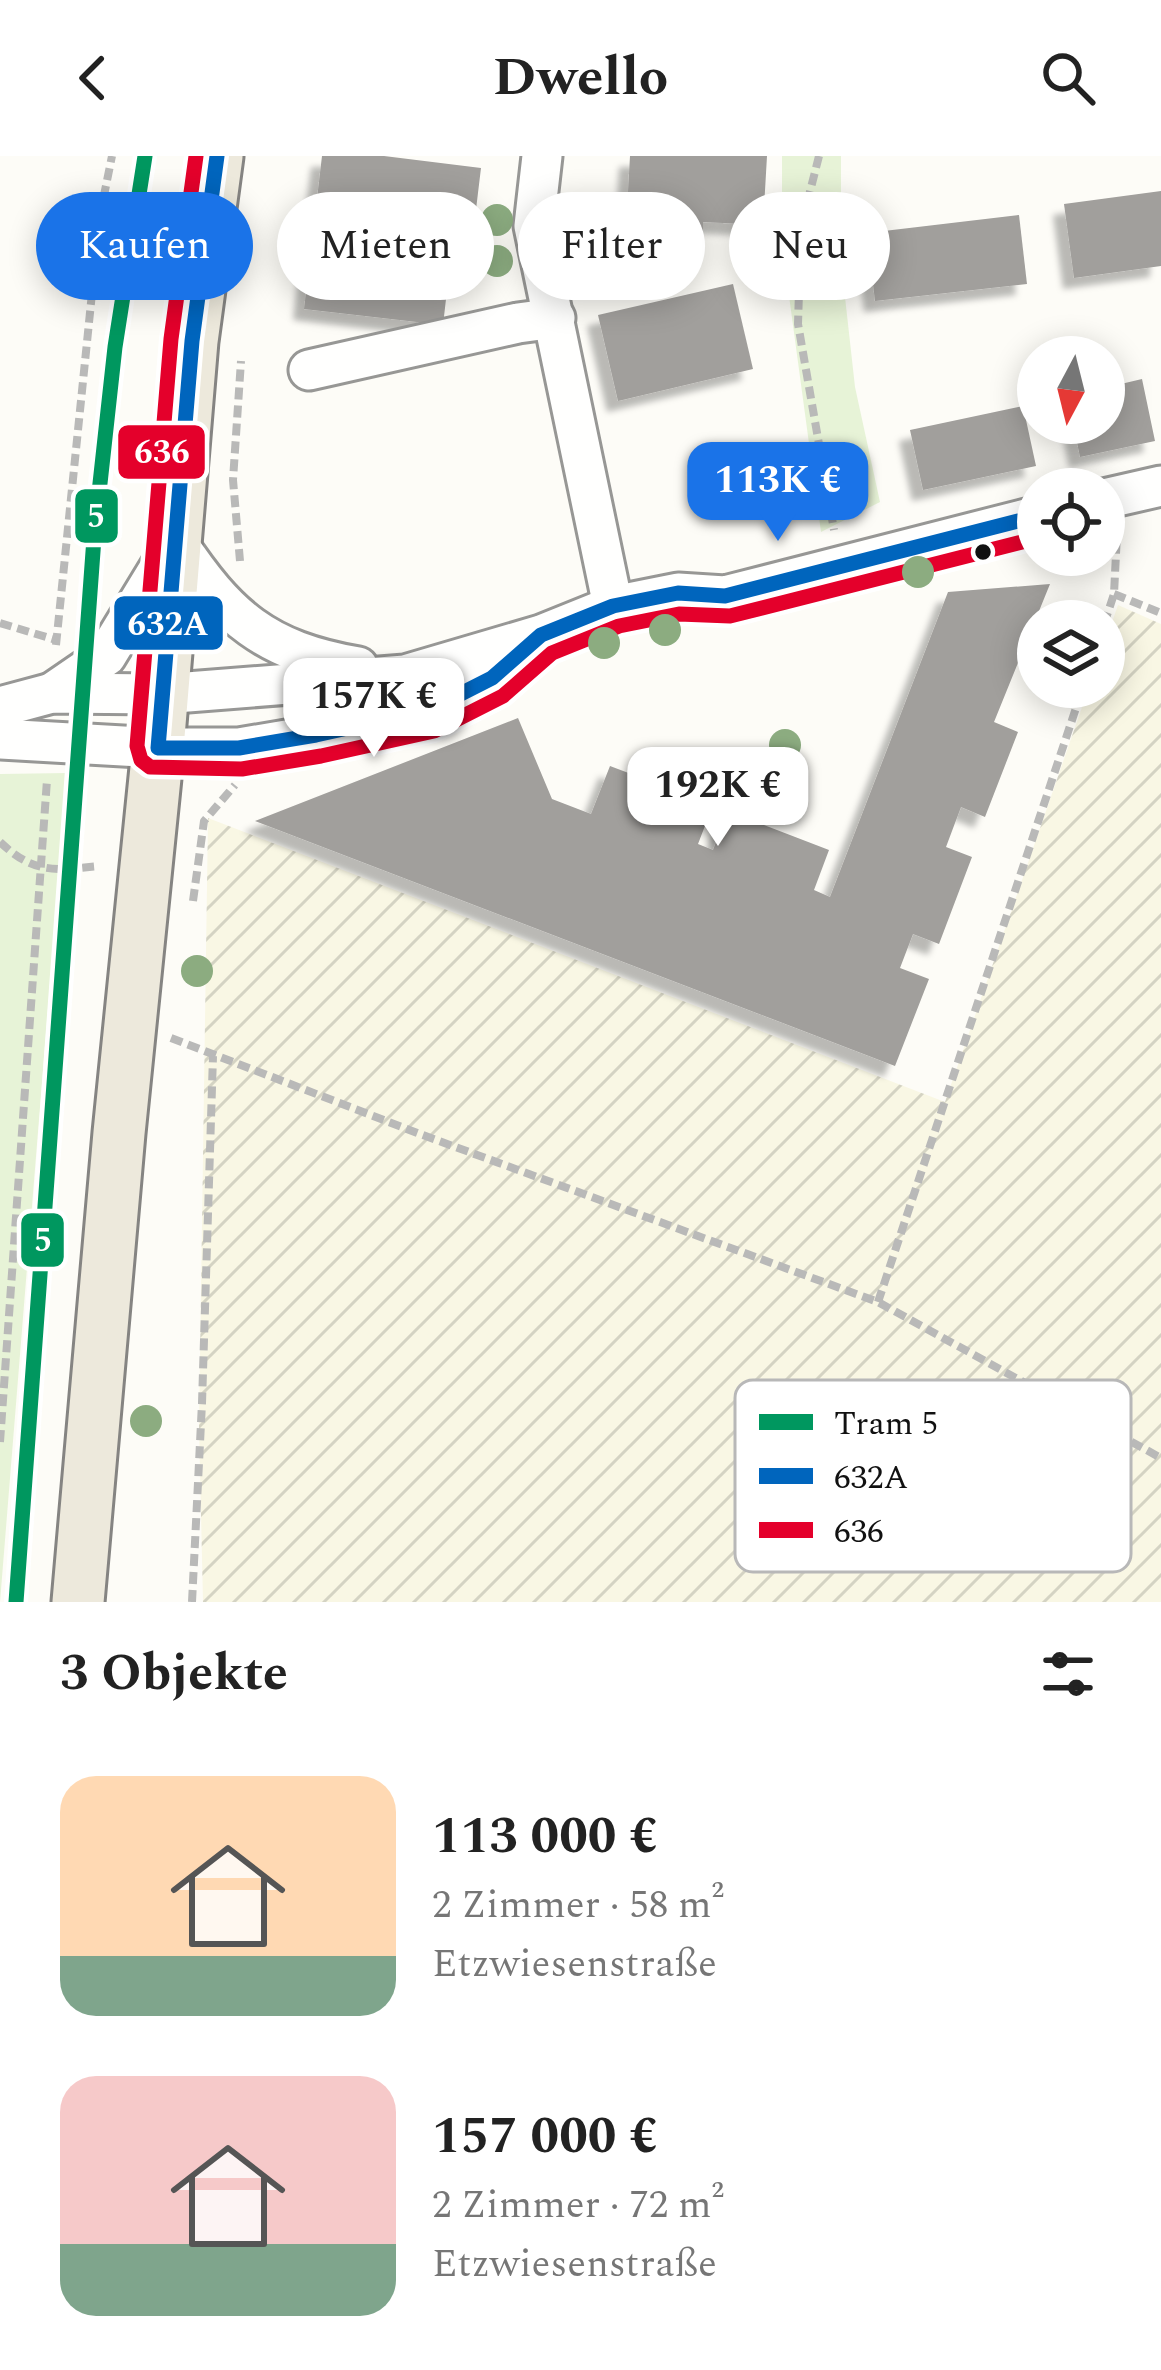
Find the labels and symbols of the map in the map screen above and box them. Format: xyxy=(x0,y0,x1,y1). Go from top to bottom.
north arrow xyxy=(1017,336,1125,444)
line badge: 636 xyxy=(116,423,207,481)
text: 636 xyxy=(134,428,190,478)
pin: 113K € xyxy=(680,442,876,544)
line badge: 5 xyxy=(73,487,120,545)
text: 5 xyxy=(87,492,105,542)
unlabelled marker xyxy=(972,541,994,563)
line badge: 632A xyxy=(112,594,225,652)
text: 632A xyxy=(127,600,209,650)
pin: 157K € xyxy=(276,658,472,760)
pin: 192K € xyxy=(620,747,816,849)
line badge: 5 xyxy=(19,1211,66,1269)
text: 5 xyxy=(34,1216,52,1266)
legend xyxy=(735,1380,1131,1572)
text: Tram 5 xyxy=(834,1399,938,1449)
text: 632A xyxy=(834,1453,908,1503)
text: 636 xyxy=(834,1507,884,1557)

